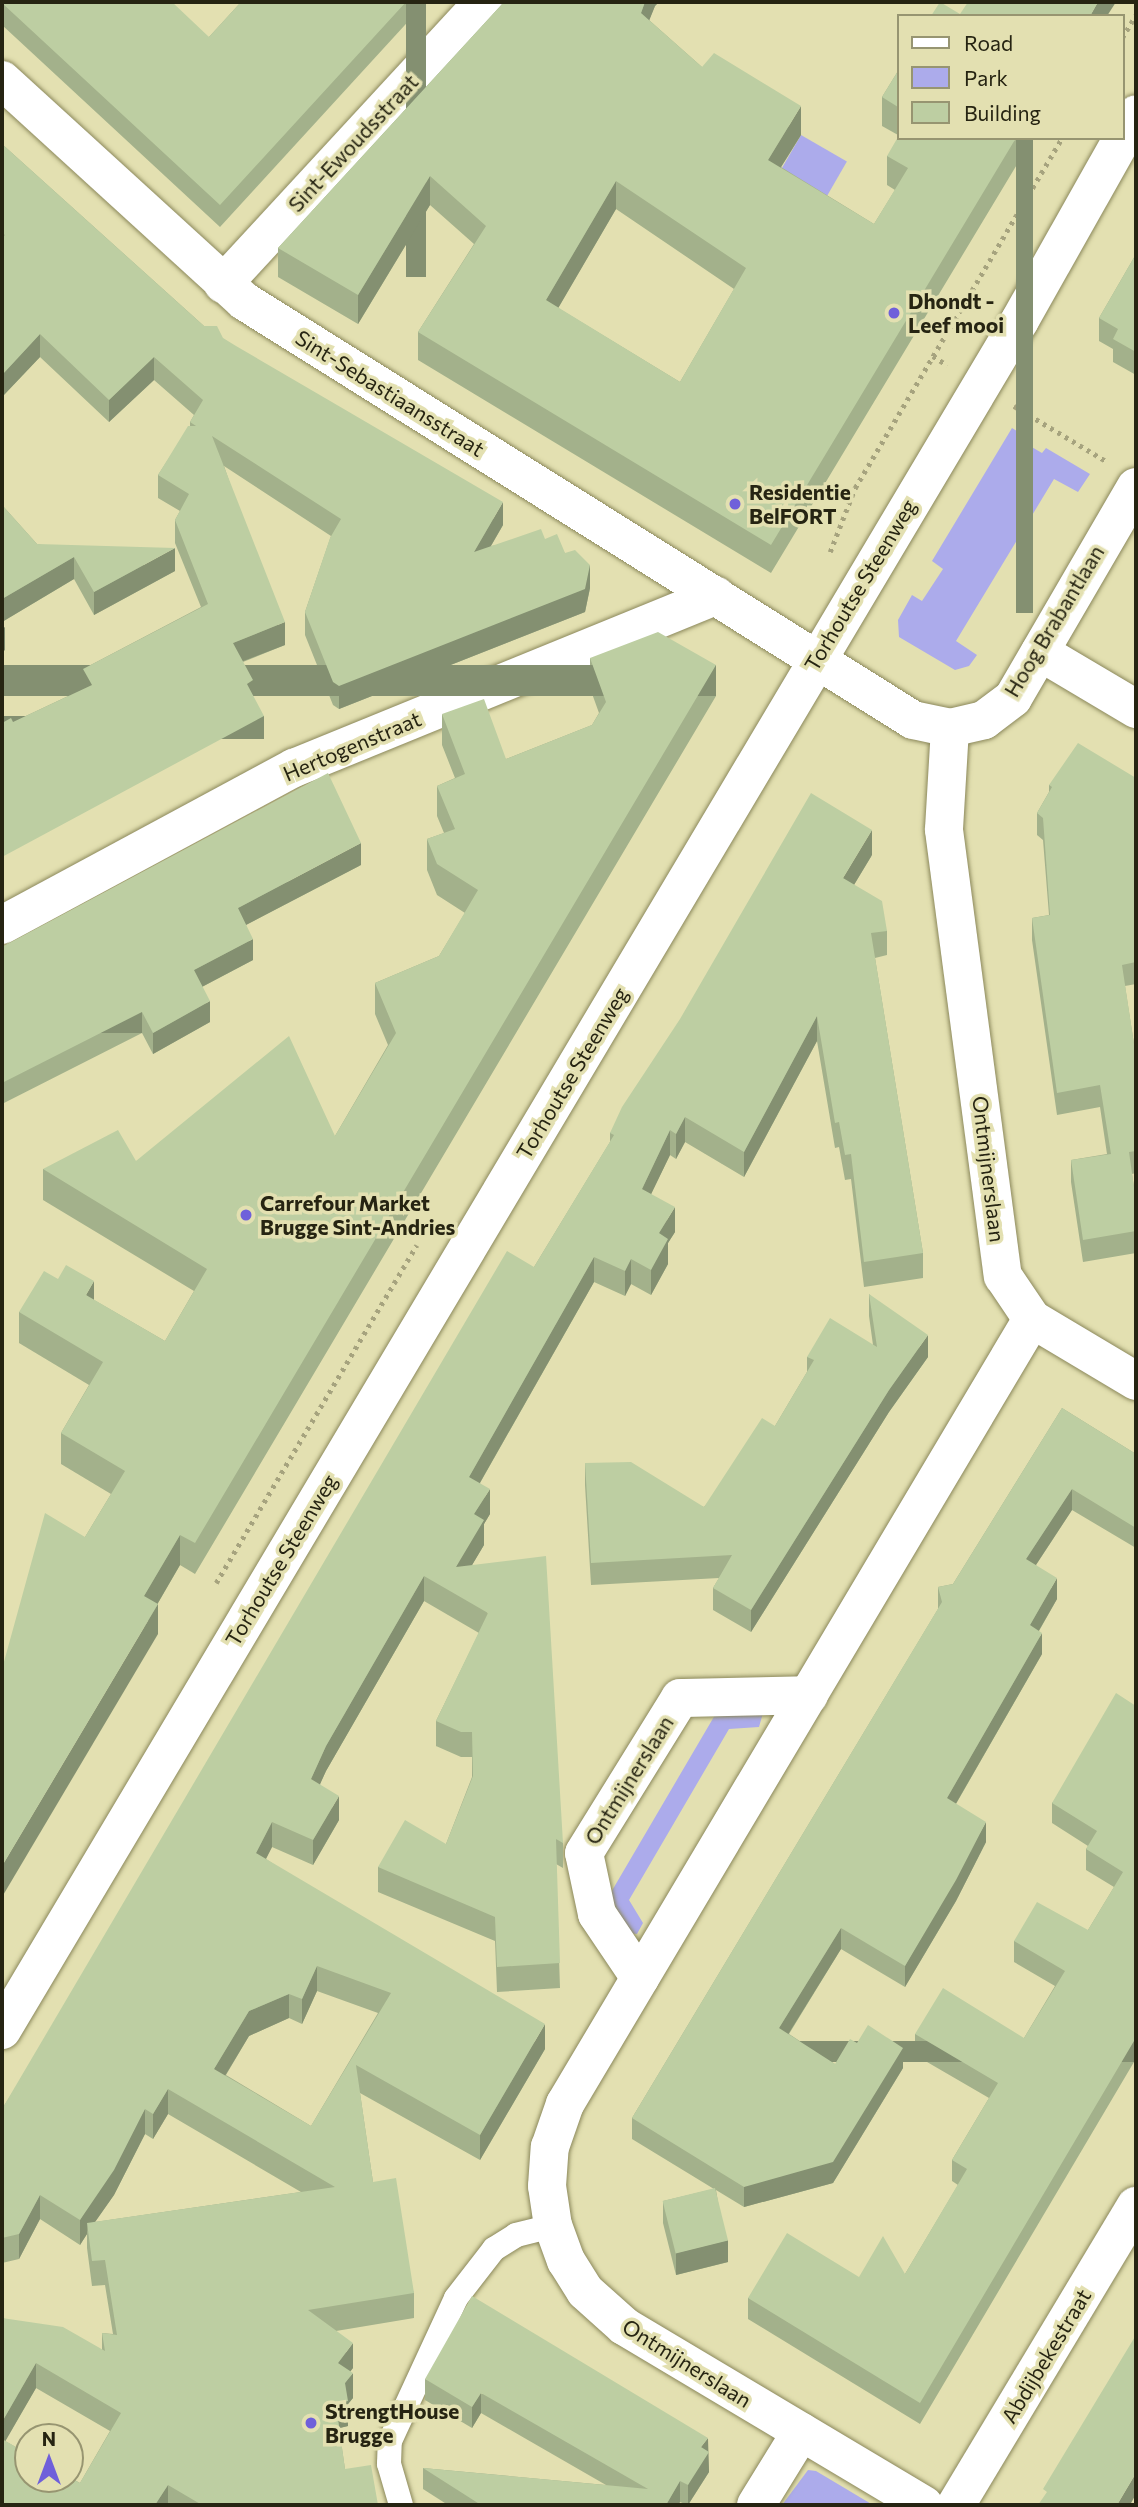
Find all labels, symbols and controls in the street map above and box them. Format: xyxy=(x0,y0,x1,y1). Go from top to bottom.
legend xyxy=(897,14,1124,140)
text: Road xyxy=(964,30,1013,55)
text: Park xyxy=(964,65,1008,90)
street label: Sint-Ewoudsstraat xyxy=(283,69,423,217)
text: Building xyxy=(964,100,1041,125)
place label: Dhondt - Leef mooi xyxy=(908,288,1004,338)
marker: Dhondt - Leef mooi xyxy=(886,305,902,321)
street label: Sint-Sebastiaansstraat xyxy=(291,325,489,461)
place label: Residentie BelFORT xyxy=(749,479,851,529)
street label: Torhoutse Steenweg xyxy=(799,495,921,675)
marker: Residentie BelFORT xyxy=(727,496,743,512)
street label: Hoog Brabantlaan xyxy=(999,541,1109,701)
street label: Hertogenstraat xyxy=(279,706,425,786)
street label: Torhoutse Steenweg xyxy=(511,983,633,1163)
street label: Ontmijnerslaan xyxy=(968,1095,1010,1243)
place label: Carrefour Market Brugge Sint-Andries xyxy=(260,1190,455,1240)
marker: Carrefour Market Brugge Sint-Andries xyxy=(238,1207,254,1223)
street label: Torhoutse Steenweg xyxy=(220,1470,342,1650)
street label: Ontmijnerslaan xyxy=(579,1711,679,1849)
street label: Abdijbekestraat xyxy=(996,2284,1096,2428)
street label: Ontmijnerslaan xyxy=(618,2313,756,2413)
place label: StrengtHouse Brugge xyxy=(325,2398,459,2448)
marker: StrengtHouse Brugge xyxy=(303,2415,319,2431)
north arrow xyxy=(14,2423,84,2493)
text: N xyxy=(42,2427,56,2450)

